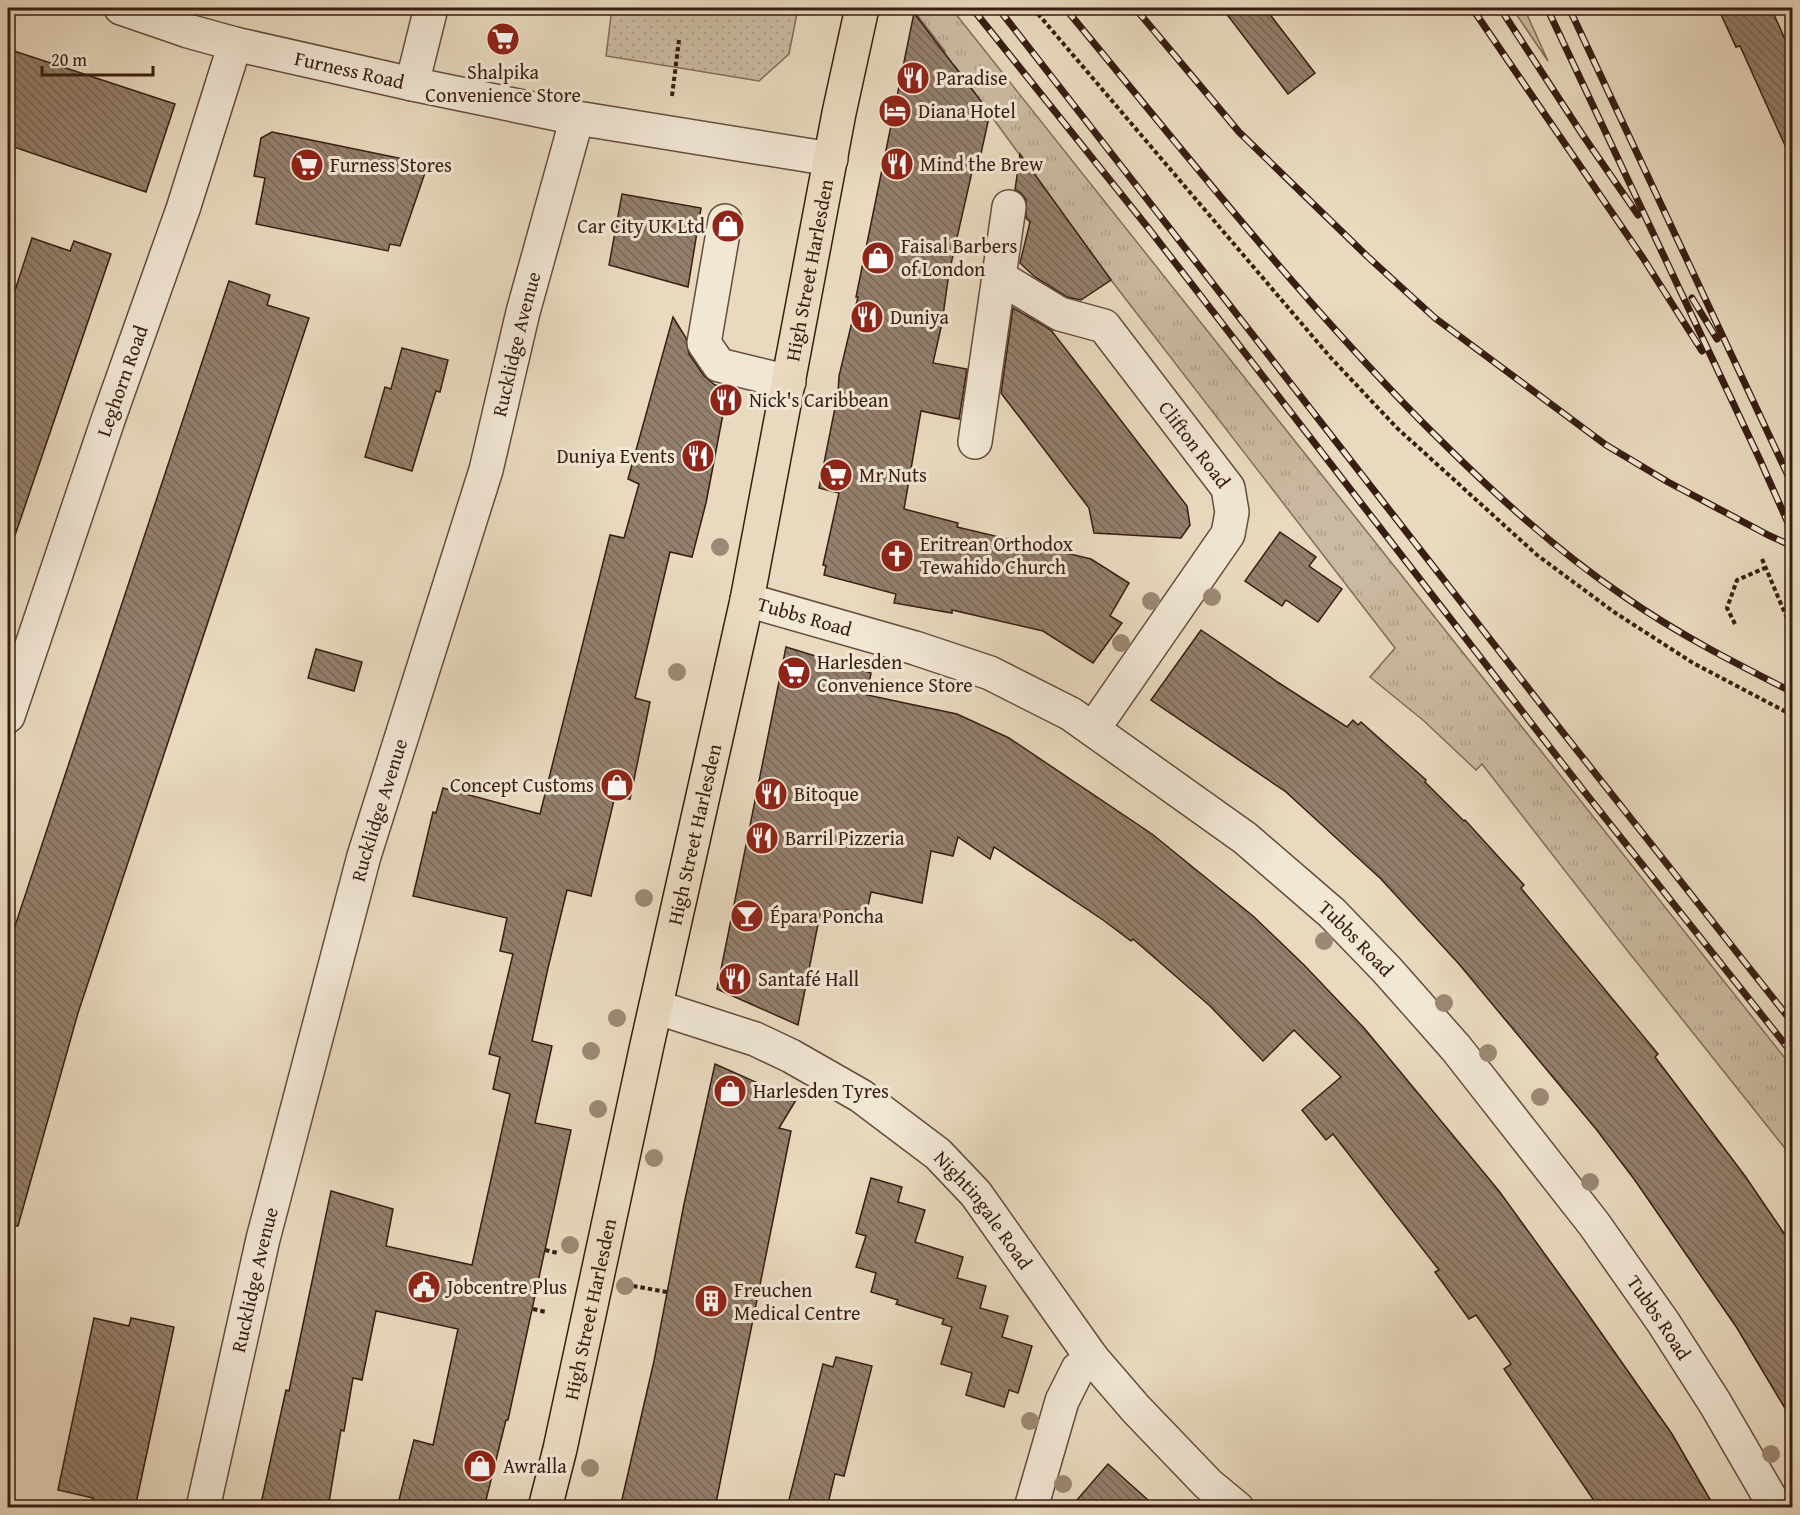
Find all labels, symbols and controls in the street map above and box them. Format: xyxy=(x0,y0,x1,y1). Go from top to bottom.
supermarket icon: Shalpika Convenience Store xyxy=(485,21,521,57)
scale bar xyxy=(42,39,153,77)
street label: Furness Road xyxy=(292,43,408,96)
text: 20 m xyxy=(51,46,87,73)
place label: Shalpika Convenience Store xyxy=(425,57,581,109)
restaurant icon: Paradise xyxy=(895,60,931,96)
place label: Paradise xyxy=(936,63,1007,92)
hotel icon: Diana Hotel xyxy=(877,93,913,129)
place label: Diana Hotel xyxy=(918,96,1016,125)
restaurant icon: Mind the Brew xyxy=(879,146,915,182)
supermarket icon: Furness Stores xyxy=(289,147,325,183)
place label: Mind the Brew xyxy=(920,149,1044,178)
place label: Furness Stores xyxy=(330,150,452,179)
street label: High Street Harlesden xyxy=(777,176,840,363)
shop icon: Car City UK Ltd xyxy=(710,208,746,244)
place label: Car City UK Ltd xyxy=(577,211,705,240)
place label: Faisal Barbers of London xyxy=(901,231,1017,283)
shop icon: Faisal Barbers of London xyxy=(860,240,896,276)
street label: Rucklidge Avenue xyxy=(484,268,548,419)
restaurant icon: Duniya xyxy=(849,299,885,335)
place label: Duniya xyxy=(890,302,949,331)
street label: Leghorn Road xyxy=(88,321,155,440)
restaurant icon: Nick's Caribbean xyxy=(708,382,744,418)
place label: Nick's Caribbean xyxy=(749,385,889,414)
street label: Clifton Road xyxy=(1152,394,1238,494)
restaurant icon: Duniya Events xyxy=(680,438,716,474)
place label: Duniya Events xyxy=(556,441,675,470)
supermarket icon: Mr Nuts xyxy=(818,457,854,493)
place label: Mr Nuts xyxy=(859,460,927,489)
place label: Eritrean Orthodox Tewahido Church xyxy=(920,529,1074,581)
church icon: Eritrean Orthodox Tewahido Church xyxy=(879,538,915,574)
street label: Tubbs Road xyxy=(754,589,856,643)
place label: Harlesden Convenience Store xyxy=(817,647,973,699)
supermarket icon: Harlesden Convenience Store xyxy=(776,655,812,691)
street label: Rucklidge Avenue xyxy=(343,735,414,885)
street label: High Street Harlesden xyxy=(659,741,728,928)
shop icon: Concept Customs xyxy=(599,767,635,803)
place label: Concept Customs xyxy=(450,770,594,799)
restaurant icon: Bitoque xyxy=(753,776,789,812)
place label: Bitoque xyxy=(794,779,859,808)
restaurant icon: Barril Pizzeria xyxy=(744,820,780,856)
place label: Barril Pizzeria xyxy=(785,823,905,852)
street label: Tubbs Road xyxy=(1313,893,1401,983)
bar icon: Épara Poncha xyxy=(729,898,765,934)
place label: Épara Poncha xyxy=(770,901,884,930)
restaurant icon: Santafé Hall xyxy=(717,961,753,997)
place label: Santafé Hall xyxy=(758,964,860,993)
shop icon: Harlesden Tyres xyxy=(712,1073,748,1109)
place label: Harlesden Tyres xyxy=(753,1076,889,1105)
street label: Nightingale Road xyxy=(928,1144,1040,1275)
street label: Rucklidge Avenue xyxy=(223,1204,285,1355)
street label: High Street Harlesden xyxy=(556,1216,623,1402)
public building icon: Jobcentre Plus xyxy=(406,1269,442,1305)
street label: Tubbs Road xyxy=(1620,1269,1699,1366)
place label: Jobcentre Plus xyxy=(444,1272,567,1301)
place label: Freuchen Medical Centre xyxy=(734,1275,860,1327)
building icon: Freuchen Medical Centre xyxy=(693,1283,729,1319)
shop icon: Awralla xyxy=(462,1448,498,1484)
place label: Awralla xyxy=(503,1451,567,1480)

